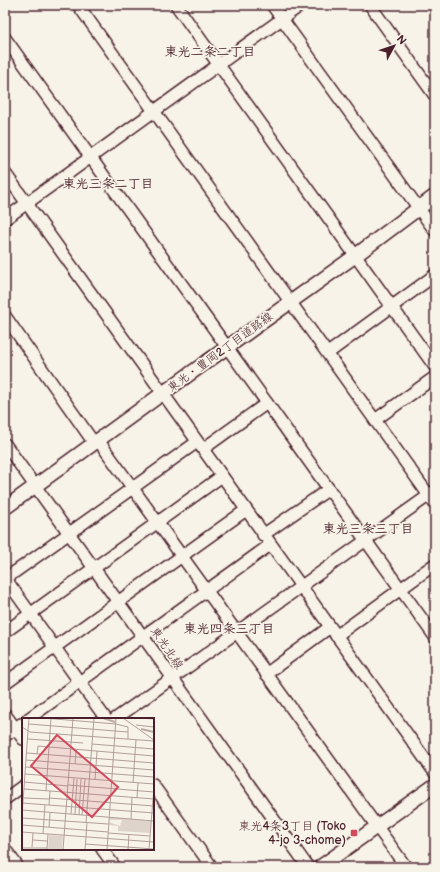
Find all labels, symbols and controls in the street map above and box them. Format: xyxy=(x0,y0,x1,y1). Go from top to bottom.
north arrow xyxy=(374,26,414,66)
text: N xyxy=(394,33,409,47)
district label: 東光二条二丁目 xyxy=(164,44,256,60)
district label: 東光三条二丁目 xyxy=(62,176,154,192)
street label: 東光・豊岡2丁目道路線 xyxy=(164,309,276,396)
district label: 東光三条三丁目 xyxy=(322,521,414,537)
district label: 東光四条三丁目 xyxy=(183,621,275,637)
street label: 東光北線 xyxy=(147,624,186,672)
inset map xyxy=(22,718,154,850)
place label: 東光4条3丁目 (Toko 4-jo 3-chome) xyxy=(238,819,346,848)
marker: 東光4条3丁目 (Toko 4-jo 3-chome) xyxy=(349,828,359,838)

